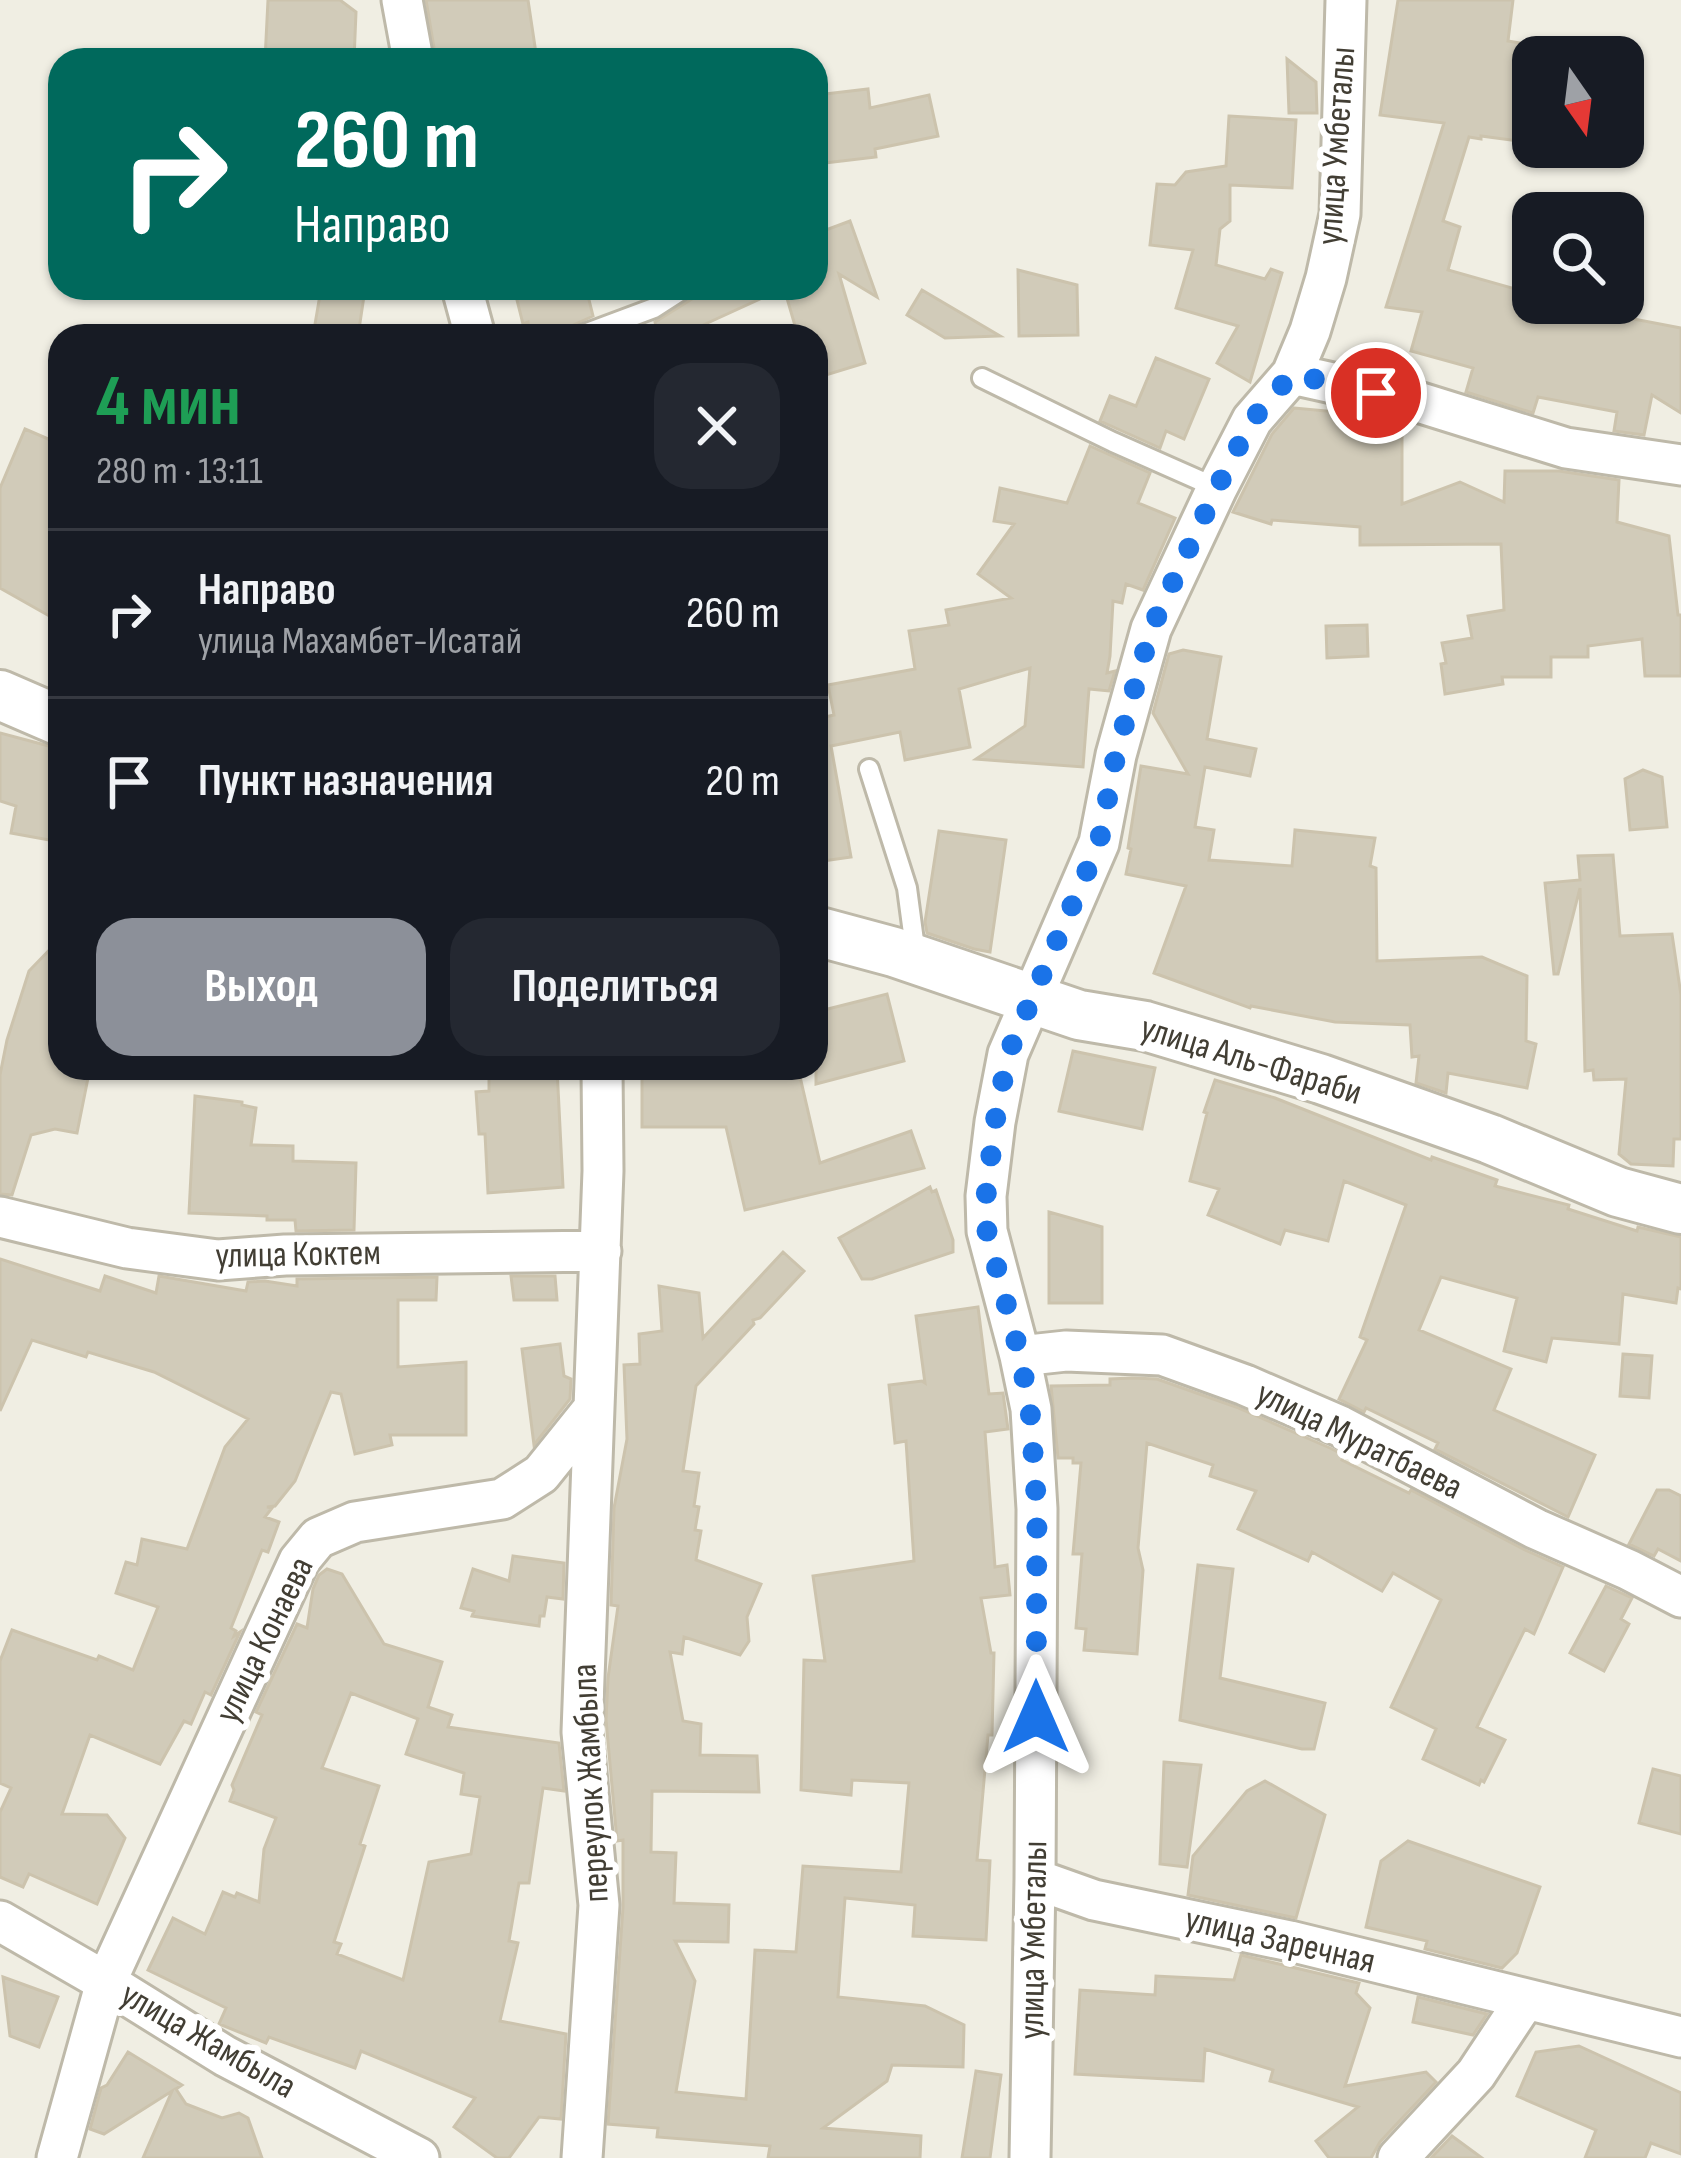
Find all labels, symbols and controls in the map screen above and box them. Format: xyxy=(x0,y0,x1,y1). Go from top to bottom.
north arrow xyxy=(1512,36,1644,168)
map controls xyxy=(1512,36,1644,324)
street label: улица Умбеталы xyxy=(1309,45,1365,247)
text: 260 m xyxy=(294,91,479,192)
icon: right xyxy=(96,96,252,252)
button: search xyxy=(1512,192,1644,324)
text: Направо xyxy=(294,193,451,258)
pin xyxy=(1325,342,1427,444)
text: 4 мин xyxy=(96,359,241,446)
icon: arrive xyxy=(1343,360,1409,426)
button: close xyxy=(654,363,780,489)
text: 280 m · 13:11 xyxy=(96,448,263,495)
text: Направо xyxy=(198,563,336,618)
icon: right xyxy=(96,581,162,647)
text: 260 m xyxy=(686,586,780,641)
text: улица Махамбет-Исатай xyxy=(198,618,522,665)
icon: arrive xyxy=(96,749,162,815)
text: Пункт назначения xyxy=(198,754,493,809)
text: 20 m xyxy=(705,754,780,809)
button: Выход xyxy=(96,918,426,1056)
button: Поделиться xyxy=(450,918,780,1056)
street label: улица Аль-Фараби xyxy=(1135,1007,1367,1115)
street label: улица Коктем xyxy=(215,1232,381,1278)
street label: улица Муратбаева xyxy=(1249,1373,1469,1509)
street label: улица Конаева xyxy=(206,1550,324,1730)
position arrow xyxy=(973,1654,1099,1780)
street label: переулок Жамбыла xyxy=(563,1663,619,1903)
street label: улица Умбеталы xyxy=(1011,1840,1057,2040)
street label: улица Заречная xyxy=(1181,1898,1379,1984)
street label: улица Жамбыла xyxy=(113,1974,303,2108)

